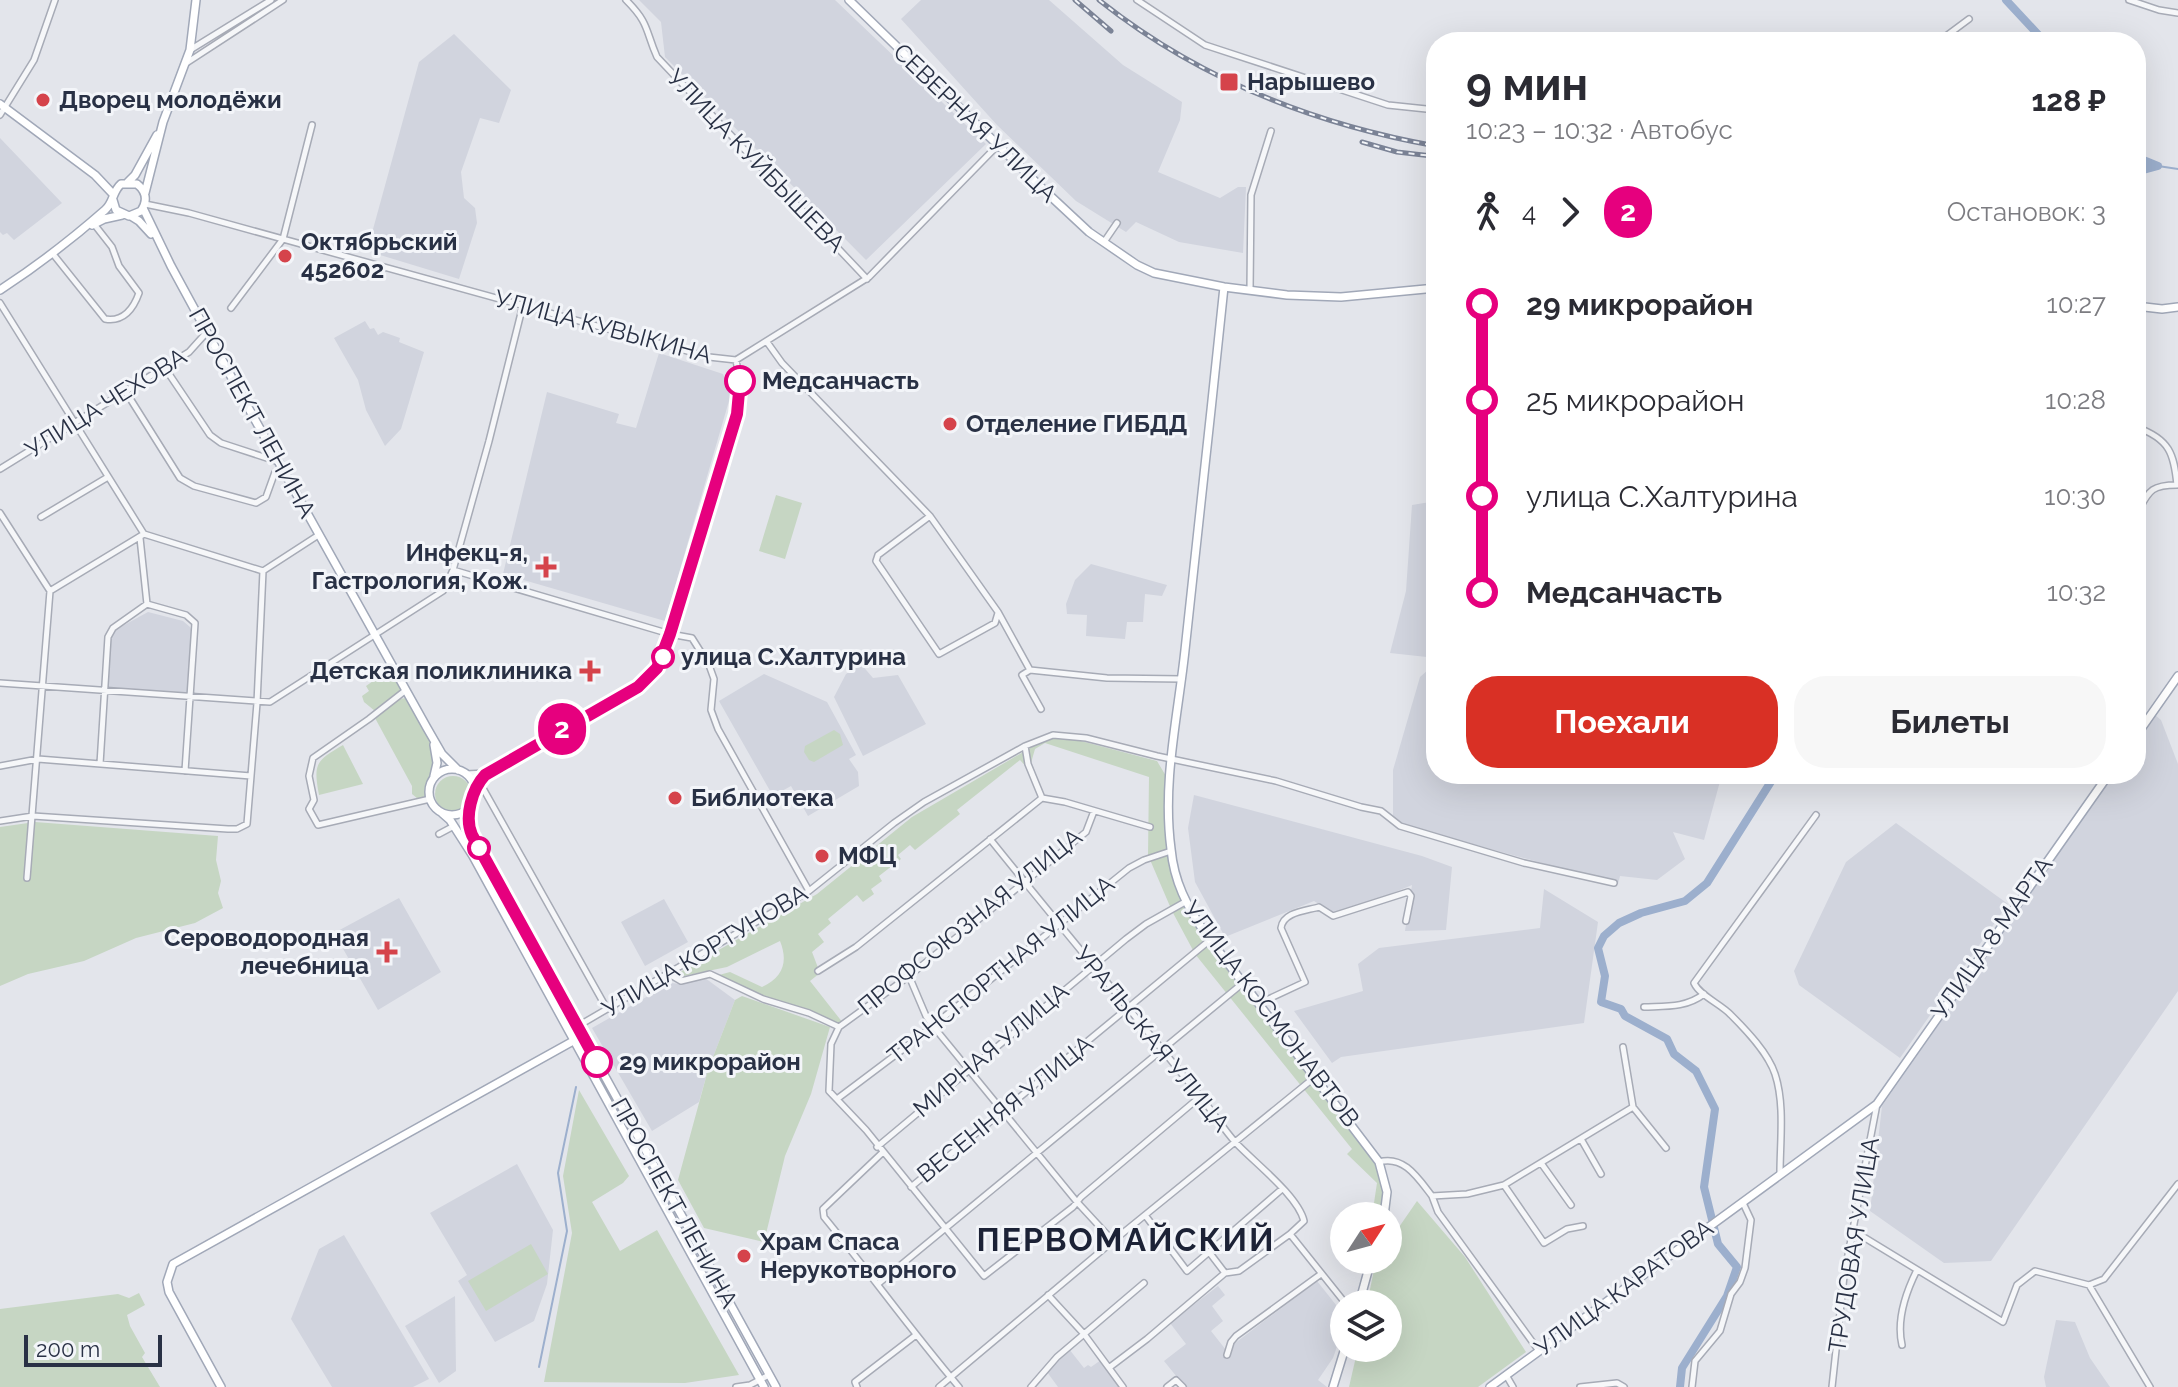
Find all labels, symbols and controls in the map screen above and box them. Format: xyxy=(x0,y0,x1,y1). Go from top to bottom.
street label: СЕВЕРНАЯ УЛИЦА xyxy=(887,37,1063,208)
text: 9 мин xyxy=(1466,59,1588,110)
street label: УЛИЦА КУЙБЫШЕВА xyxy=(661,63,851,258)
place label: Нарышево xyxy=(1247,67,1375,96)
marker: Нарышево xyxy=(1218,71,1240,93)
text: 128 ₽ xyxy=(2032,83,2106,118)
place label: Дворец молодёжи xyxy=(59,85,282,114)
marker: Дворец молодёжи xyxy=(34,91,52,109)
text: 10:23 – 10:32 · Автобус xyxy=(1466,115,1733,145)
icon: walk xyxy=(1466,190,1510,234)
icon: forward xyxy=(1548,190,1592,234)
text: 2 xyxy=(1620,195,1636,228)
text: 4 xyxy=(1522,197,1536,227)
text: Остановок: 3 xyxy=(1947,197,2106,227)
place label: Октябрьский 452602 xyxy=(301,227,458,284)
marker: Октябрьский 452602 xyxy=(276,247,294,265)
street label: УЛИЦА КУВЫКИНА xyxy=(491,284,715,369)
text: 29 микрорайон xyxy=(1526,287,1753,322)
text: 10:27 xyxy=(2047,289,2106,319)
street label: ПРОСПЕКТ ЛЕНИНА xyxy=(183,303,322,523)
street label: УЛИЦА ЧЕХОВА xyxy=(20,341,192,464)
marker: Медсанчасть xyxy=(725,366,755,396)
place label: Медсанчасть xyxy=(762,366,919,395)
text: 25 микрорайон xyxy=(1526,383,1744,418)
text: 10:28 xyxy=(2045,385,2106,415)
place label: Отделение ГИБДД xyxy=(966,409,1188,438)
marker: Отделение ГИБДД xyxy=(941,415,959,433)
text: улица С.Халтурина xyxy=(1526,479,1798,514)
text: 10:30 xyxy=(2044,481,2106,511)
place label: Инфекц-я, Гастрология, Кож. xyxy=(311,538,528,595)
marker: Инфекц-я, Гастрология, Кож. xyxy=(535,556,557,578)
text: Медсанчасть xyxy=(1526,575,1722,610)
text: 10:32 xyxy=(2047,577,2106,607)
place label: улица С.Халтурина xyxy=(681,642,906,671)
marker: улица С.Халтурина xyxy=(652,646,674,668)
place label: Детская поликлиника xyxy=(310,656,572,685)
marker: Детская поликлиника xyxy=(579,660,601,682)
button: Поехали xyxy=(1466,676,1778,768)
button: Билеты xyxy=(1794,676,2106,768)
line badge: 2 xyxy=(536,703,588,755)
text: 2 xyxy=(554,712,570,745)
place label: Библиотека xyxy=(691,783,834,812)
marker: Библиотека xyxy=(666,789,684,807)
street label: ПРОФСОЮЗНАЯ УЛИЦА xyxy=(852,822,1088,1021)
unlabelled marker xyxy=(468,837,490,859)
place label: МФЦ xyxy=(838,841,897,870)
marker: МФЦ xyxy=(813,847,831,865)
street label: УЛИЦА 8 МАРТА xyxy=(1925,851,2058,1024)
street label: ТРАНСПОРТНАЯ УЛИЦА xyxy=(882,869,1120,1070)
street label: УЛИЦА КОРТУНОВА xyxy=(597,878,812,1023)
street label: УЛИЦА КОСМОНАВТОВ xyxy=(1177,895,1366,1132)
place label: Сероводородная лечебница xyxy=(164,923,369,980)
street label: УРАЛЬСКАЯ УЛИЦА xyxy=(1069,940,1236,1137)
marker: Сероводородная лечебница xyxy=(376,941,398,963)
street label: МИРНАЯ УЛИЦА xyxy=(907,976,1074,1123)
street label: ВЕСЕННЯЯ УЛИЦА xyxy=(911,1029,1098,1188)
marker: 29 микрорайон xyxy=(582,1047,612,1077)
place label: 29 микрорайон xyxy=(619,1047,801,1076)
street label: ПРОСПЕКТ ЛЕНИНА xyxy=(605,1093,744,1313)
street label: ТРУДОВАЯ УЛИЦА xyxy=(1822,1135,1885,1355)
north arrow xyxy=(1330,1202,1402,1274)
map controls xyxy=(1330,1202,1402,1362)
street label: УЛИЦА КАРАТОВА xyxy=(1529,1213,1719,1362)
district label: ПЕРВОМАЙСКИЙ xyxy=(976,1221,1276,1258)
place label: Храм Спаса Нерукотворного xyxy=(759,1227,957,1284)
marker: Храм Спаса Нерукотворного xyxy=(735,1247,753,1265)
button: layers xyxy=(1330,1290,1402,1362)
scale bar xyxy=(24,1331,162,1367)
text: 200 m xyxy=(36,1336,100,1362)

